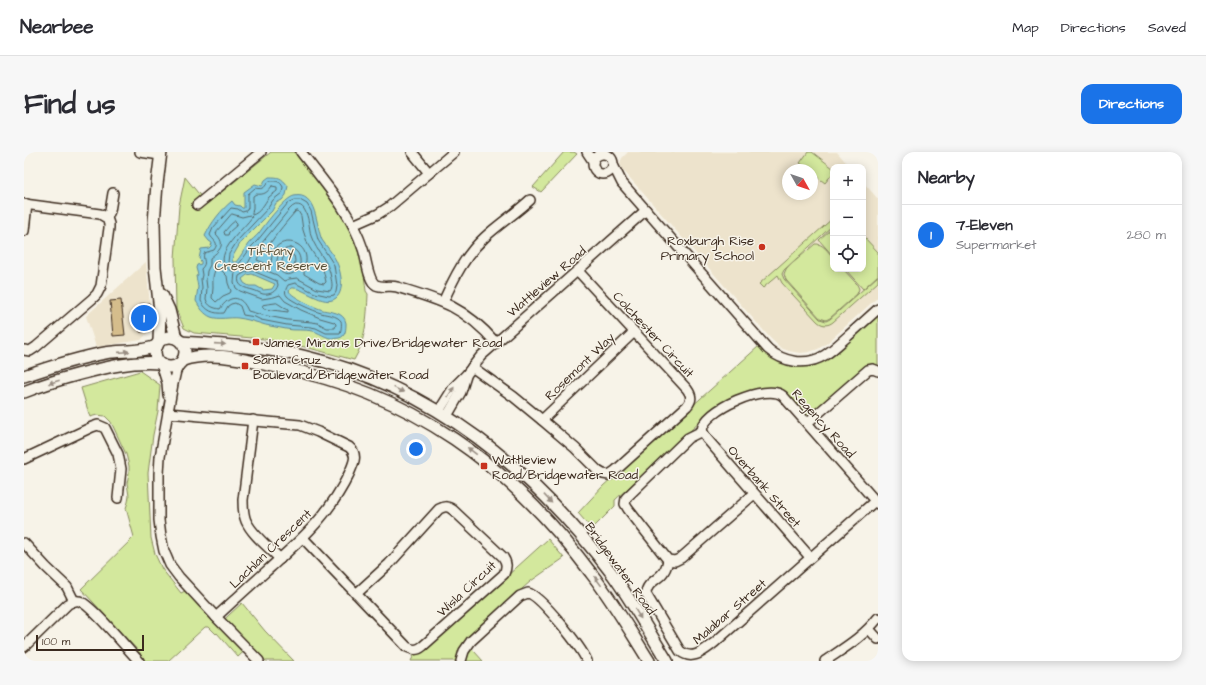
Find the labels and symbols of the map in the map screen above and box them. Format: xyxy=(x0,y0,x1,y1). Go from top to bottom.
north arrow xyxy=(782,164,818,200)
place label: Roxburgh Rise Primary School xyxy=(661,232,754,266)
park label: Tiffany Crescent Reserve xyxy=(215,242,327,275)
street label: Wattleview Road xyxy=(503,242,590,321)
marker: Roxburgh Rise Primary School xyxy=(757,242,767,252)
street label: Colchester Circuit xyxy=(609,288,698,382)
pin: 1 xyxy=(131,303,157,333)
street label: Rosemont Way xyxy=(541,329,619,405)
place label: James Mirams Drive/Bridgewater Road xyxy=(264,334,503,353)
marker: James Mirams Drive/Bridgewater Road xyxy=(251,337,261,347)
one-way arrow xyxy=(214,341,226,348)
one-way arrow xyxy=(118,348,130,355)
place label: Santa Cruz Boulevard/Bridgewater Road xyxy=(253,351,429,385)
marker: Santa Cruz Boulevard/Bridgewater Road xyxy=(240,361,250,371)
one-way arrow xyxy=(47,379,59,385)
street label: Regency Road xyxy=(787,385,859,463)
one-way arrow xyxy=(393,387,405,393)
one-way arrow xyxy=(447,387,455,397)
your location xyxy=(406,439,426,459)
street label: Overbank Street xyxy=(724,442,805,532)
one-way arrow xyxy=(467,447,478,455)
place label: Wattleview Road/Bridgewater Road xyxy=(492,451,639,485)
marker: Wattleview Road/Bridgewater Road xyxy=(479,461,489,471)
one-way arrow xyxy=(543,494,553,504)
street label: Lachlan Crescent xyxy=(226,504,316,593)
street label: Bridgewater Road xyxy=(580,519,660,619)
street label: Wisla Circuit xyxy=(433,556,501,621)
street label: Malabar Street xyxy=(689,574,771,649)
one-way arrow xyxy=(594,576,602,587)
one-way arrow xyxy=(635,608,642,620)
scale bar xyxy=(36,633,144,652)

